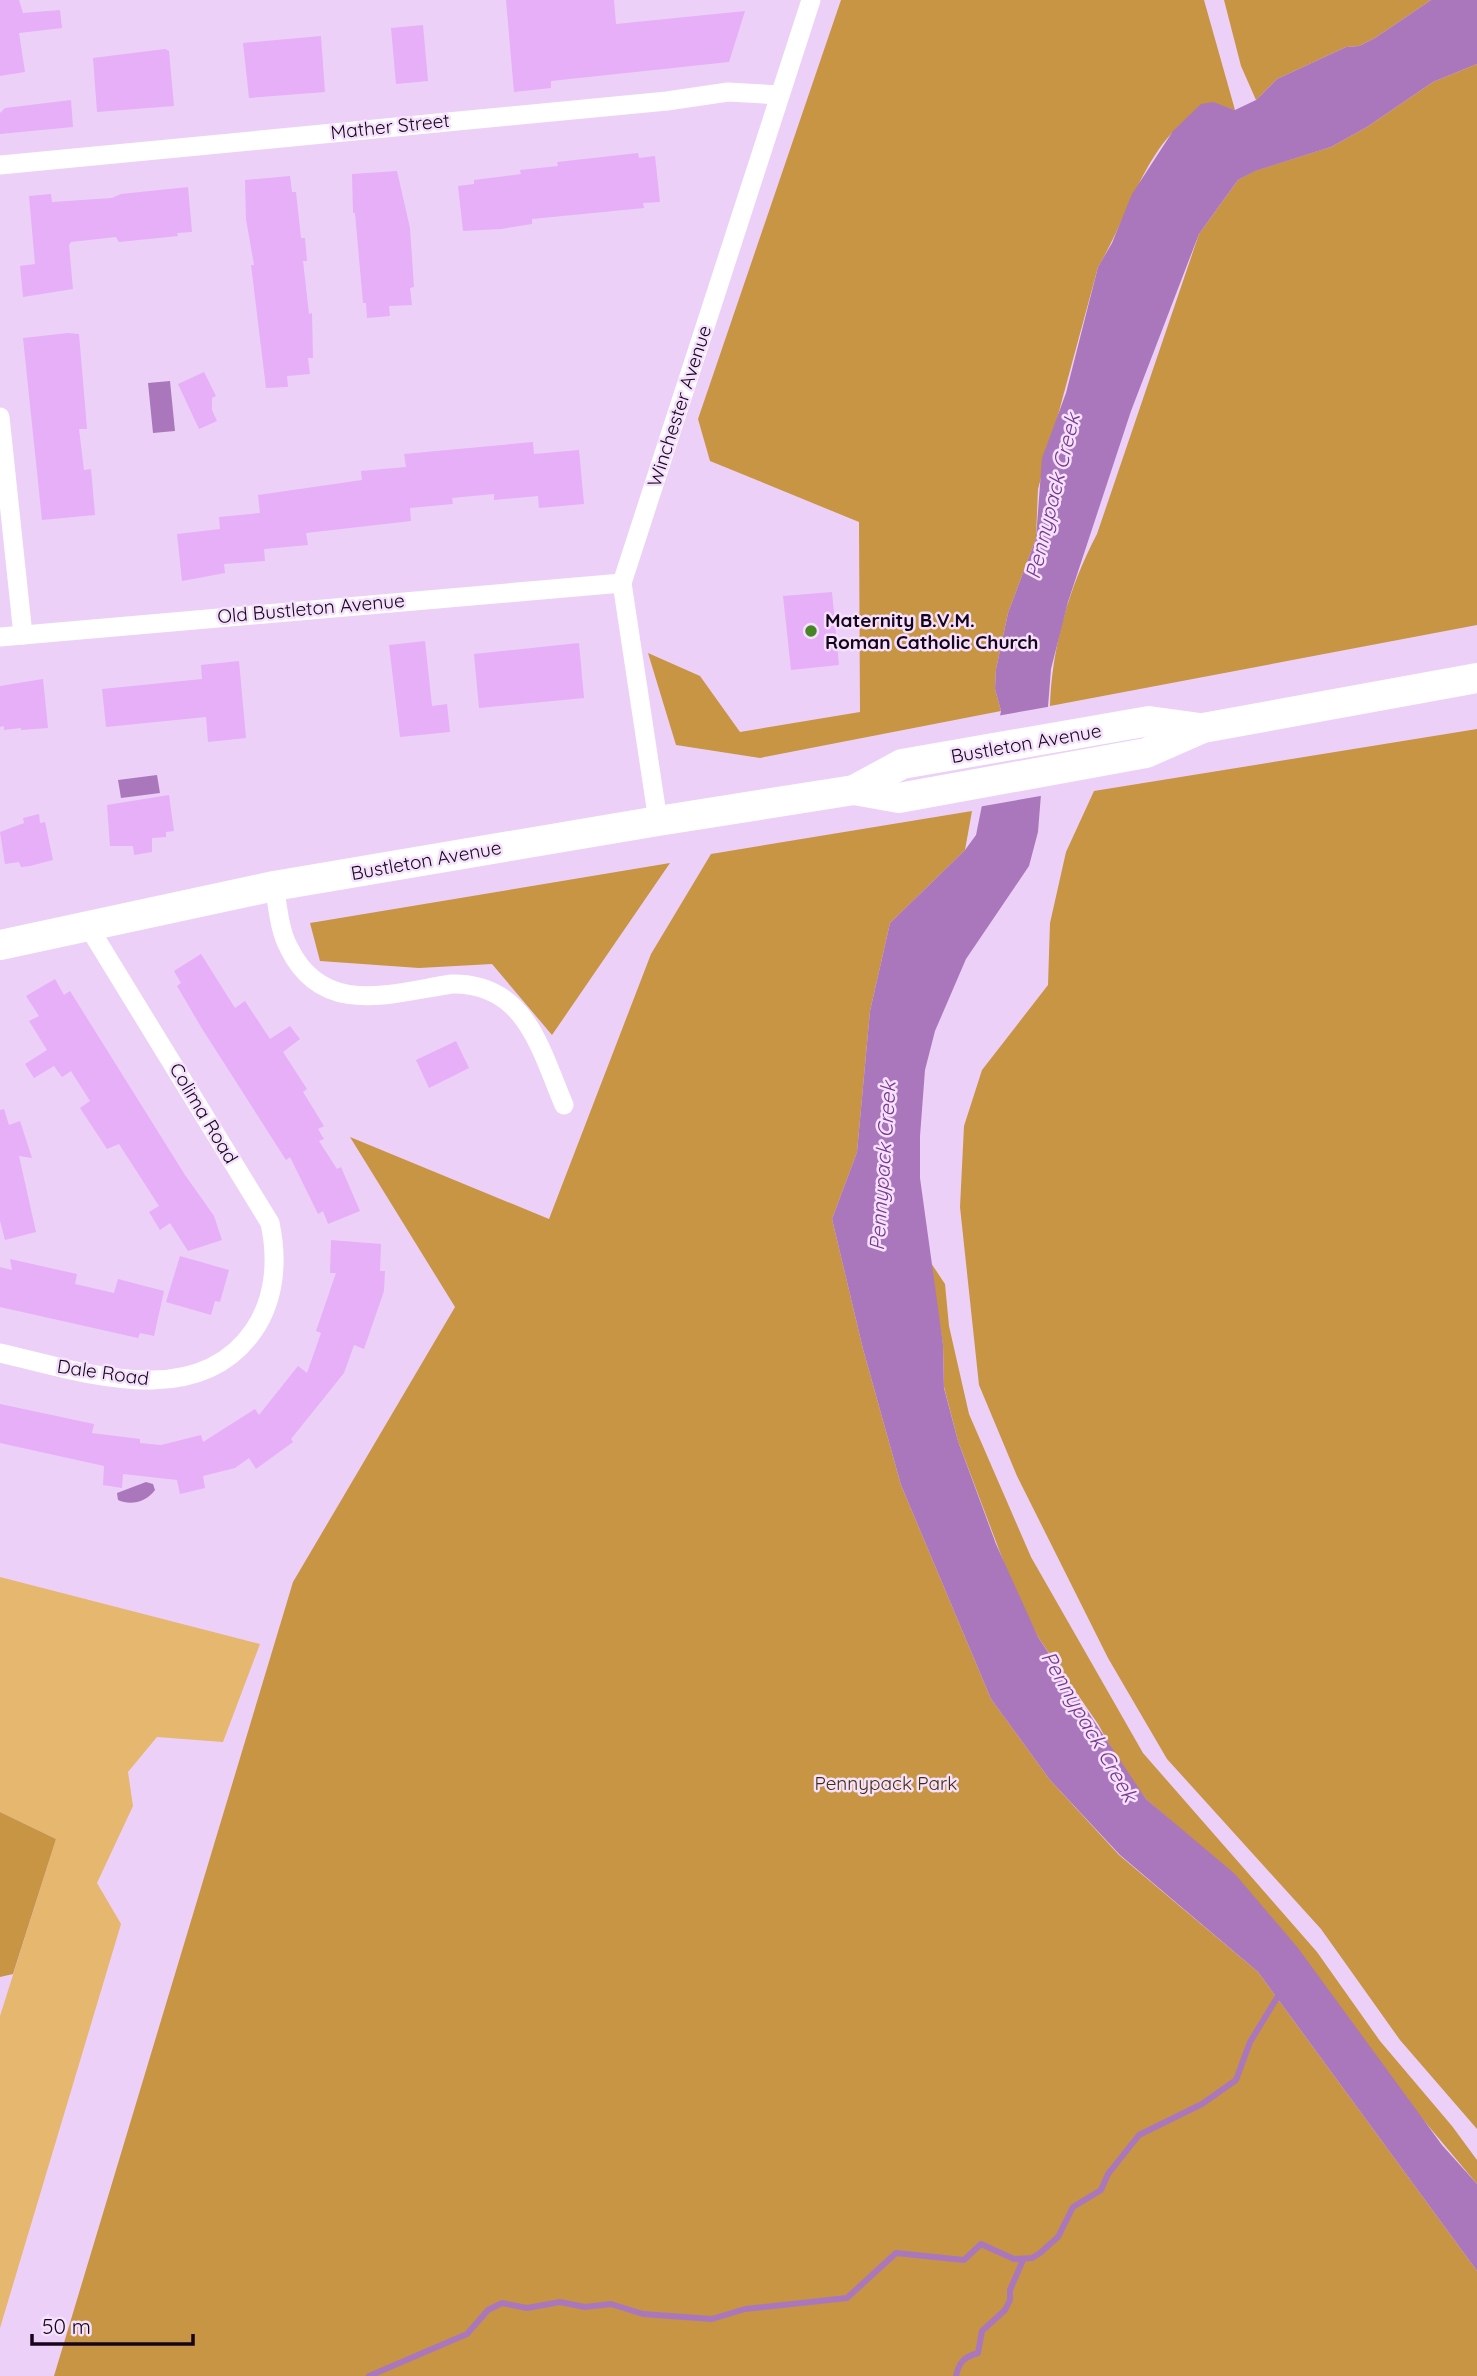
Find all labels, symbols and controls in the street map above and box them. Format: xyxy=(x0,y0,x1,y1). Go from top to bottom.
street label: Mather Street xyxy=(329,108,451,144)
street label: Winchester Avenue xyxy=(642,322,716,490)
water label: Pennypack Creek xyxy=(1019,409,1086,582)
street label: Old Bustleton Avenue xyxy=(216,588,406,628)
place label: Maternity B.V.M. Roman Catholic Church xyxy=(825,608,1038,654)
marker: Maternity B.V.M. Roman Catholic Church xyxy=(803,623,819,639)
street label: Bustleton Avenue xyxy=(949,718,1103,768)
street label: Bustleton Avenue xyxy=(349,835,503,885)
street label: Colima Road xyxy=(164,1058,244,1168)
water label: Pennypack Creek xyxy=(863,1079,901,1252)
street label: Dale Road xyxy=(56,1354,150,1390)
water label: Pennypack Creek xyxy=(1036,1646,1145,1808)
park label: Pennypack Park xyxy=(815,1771,957,1795)
scale bar xyxy=(32,2302,192,2346)
text: 50 m xyxy=(42,2313,91,2339)

